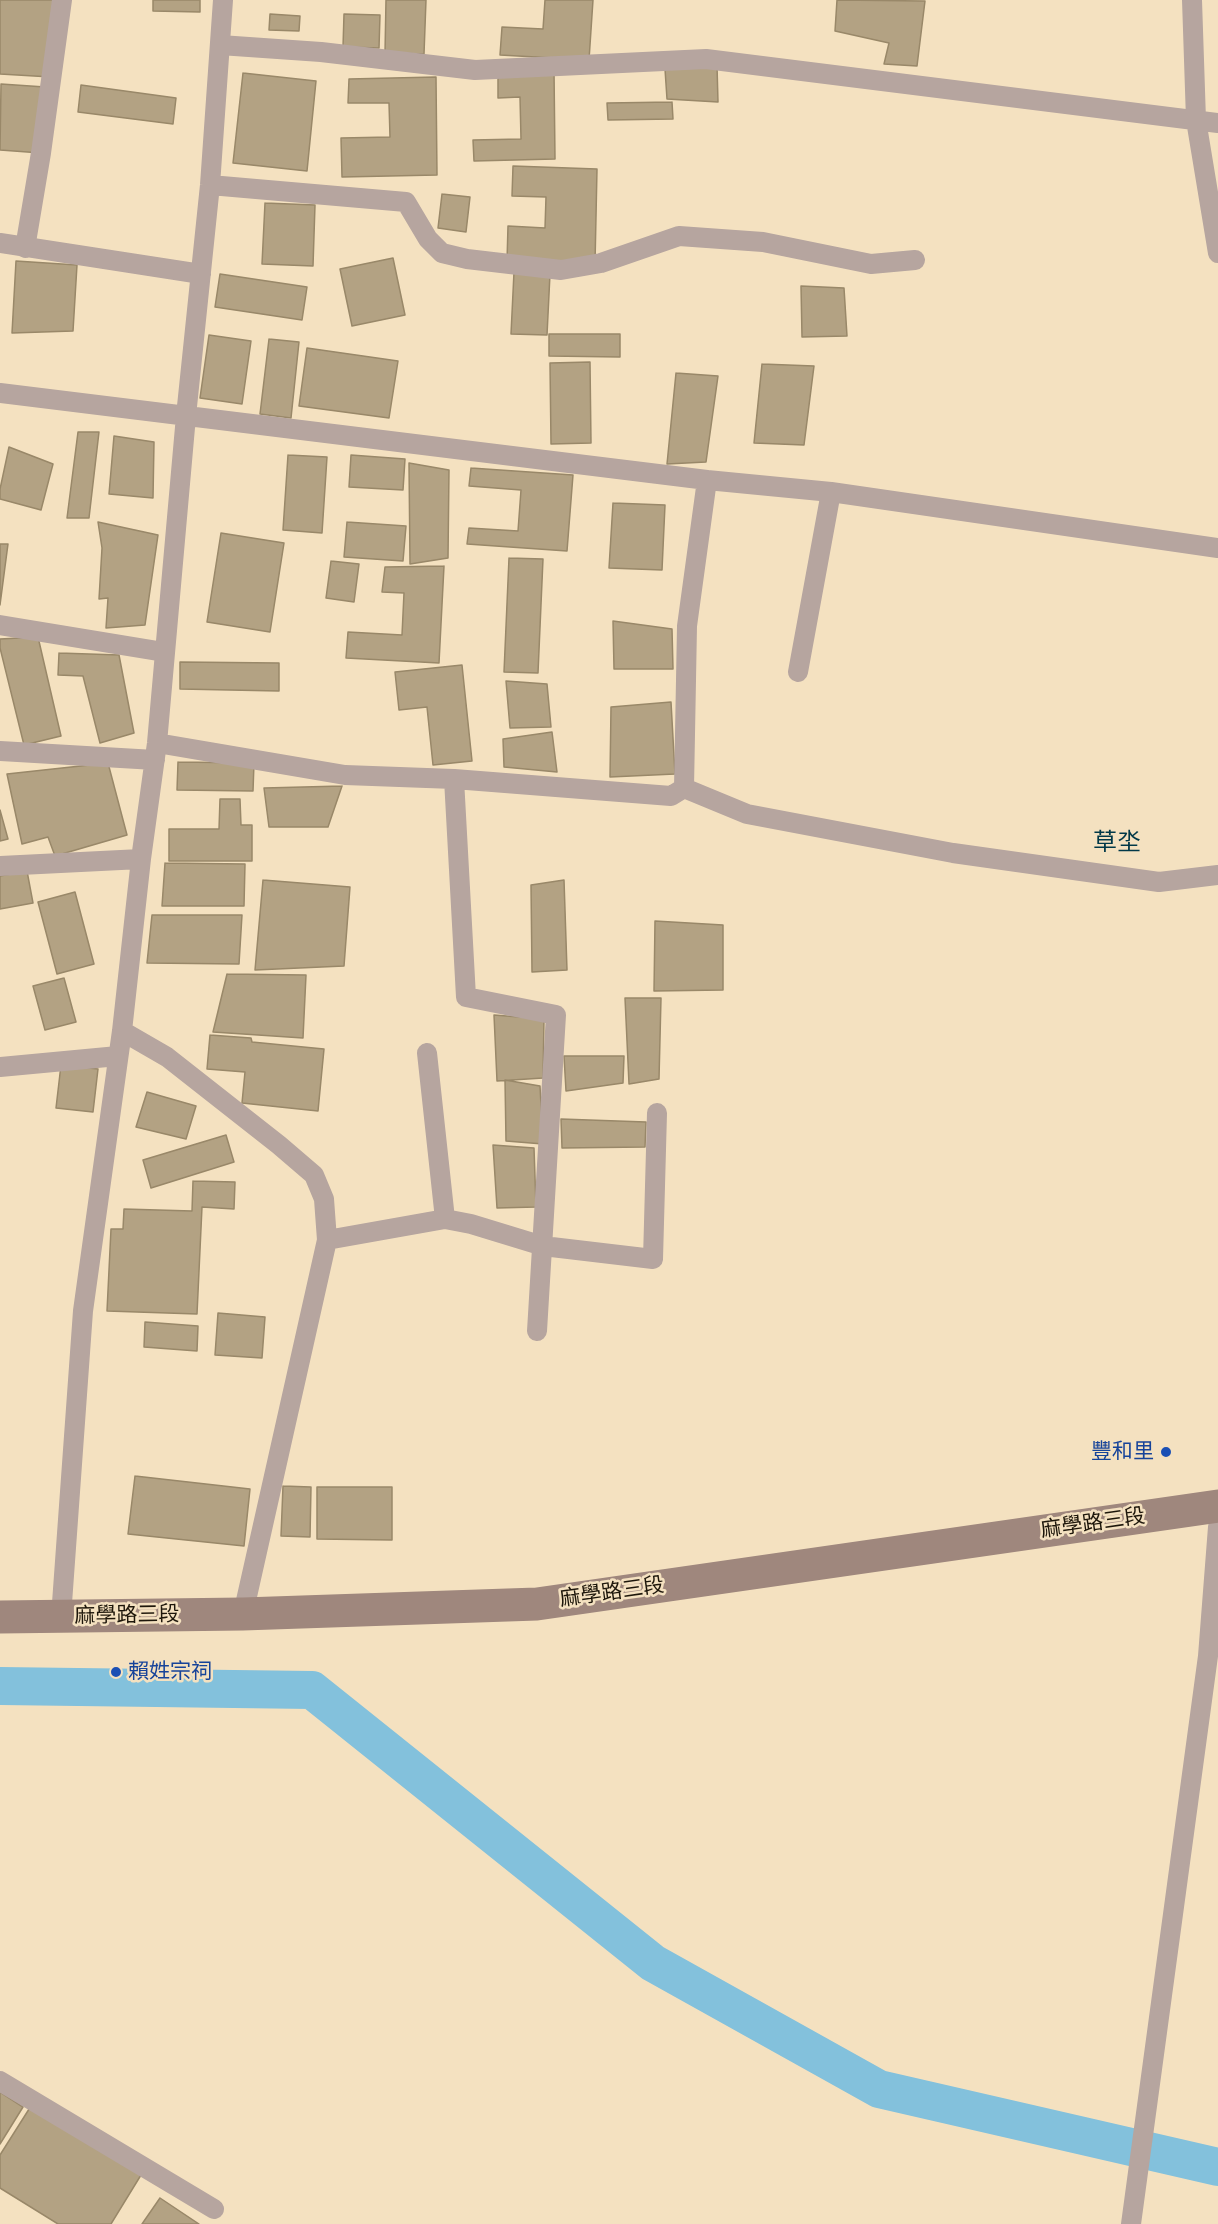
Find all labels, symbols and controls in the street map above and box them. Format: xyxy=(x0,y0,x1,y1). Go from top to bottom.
district label: 草坔 xyxy=(1093,830,1141,858)
place label: 豐和里 xyxy=(1091,1439,1154,1465)
marker: 豐和里 xyxy=(1159,1445,1173,1459)
street label: 麻學路三段 xyxy=(1039,1504,1147,1544)
street label: 麻學路三段 xyxy=(558,1573,666,1613)
street label: 麻學路三段 xyxy=(74,1602,180,1630)
place label: 賴姓宗祠 xyxy=(128,1659,212,1685)
marker: 賴姓宗祠 xyxy=(109,1665,123,1679)

